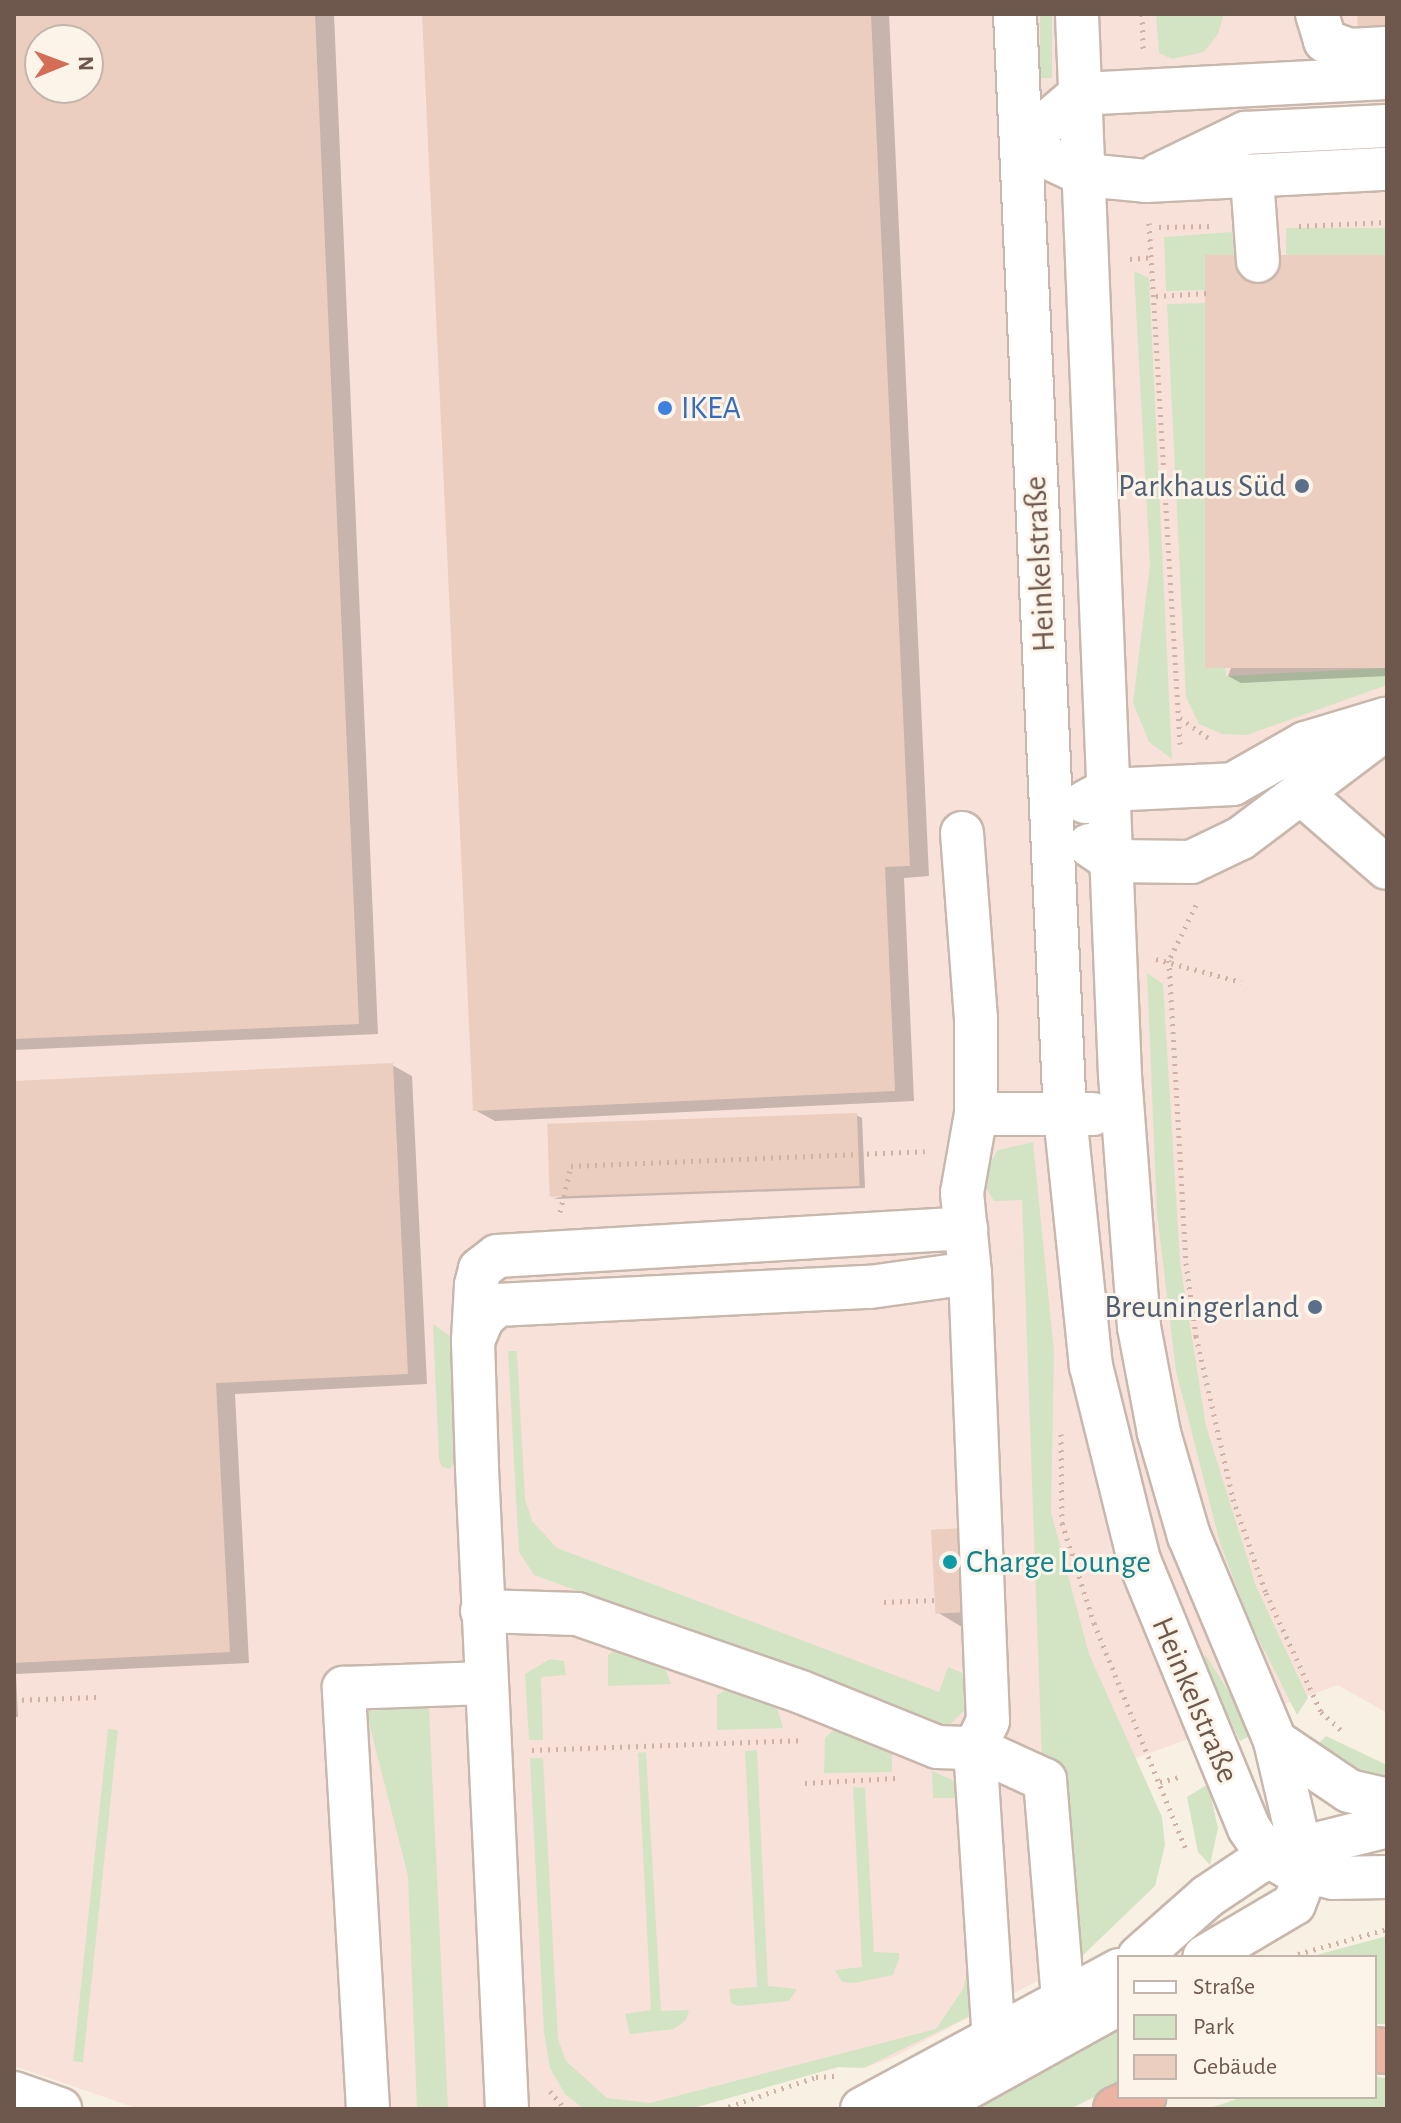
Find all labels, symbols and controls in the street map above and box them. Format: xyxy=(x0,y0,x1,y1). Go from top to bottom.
north arrow xyxy=(24,24,104,104)
text: N xyxy=(75,56,97,71)
place label: IKEA xyxy=(681,389,741,427)
marker: IKEA xyxy=(656,399,674,417)
place label: Parkhaus Süd xyxy=(1118,467,1286,505)
street label: Heinkelstraße xyxy=(1016,475,1064,653)
marker: Parkhaus Süd xyxy=(1293,477,1311,495)
place label: Breuningerland xyxy=(1104,1288,1299,1326)
marker: Breuningerland xyxy=(1306,1298,1324,1316)
place label: Charge Lounge xyxy=(966,1543,1151,1581)
marker: Charge Lounge xyxy=(941,1553,959,1571)
street label: Heinkelstraße xyxy=(1143,1611,1247,1789)
legend xyxy=(1117,1955,1377,2099)
text: Straße xyxy=(1193,1975,1255,1999)
text: Park xyxy=(1193,2015,1234,2039)
text: Gebäude xyxy=(1193,2055,1277,2079)

